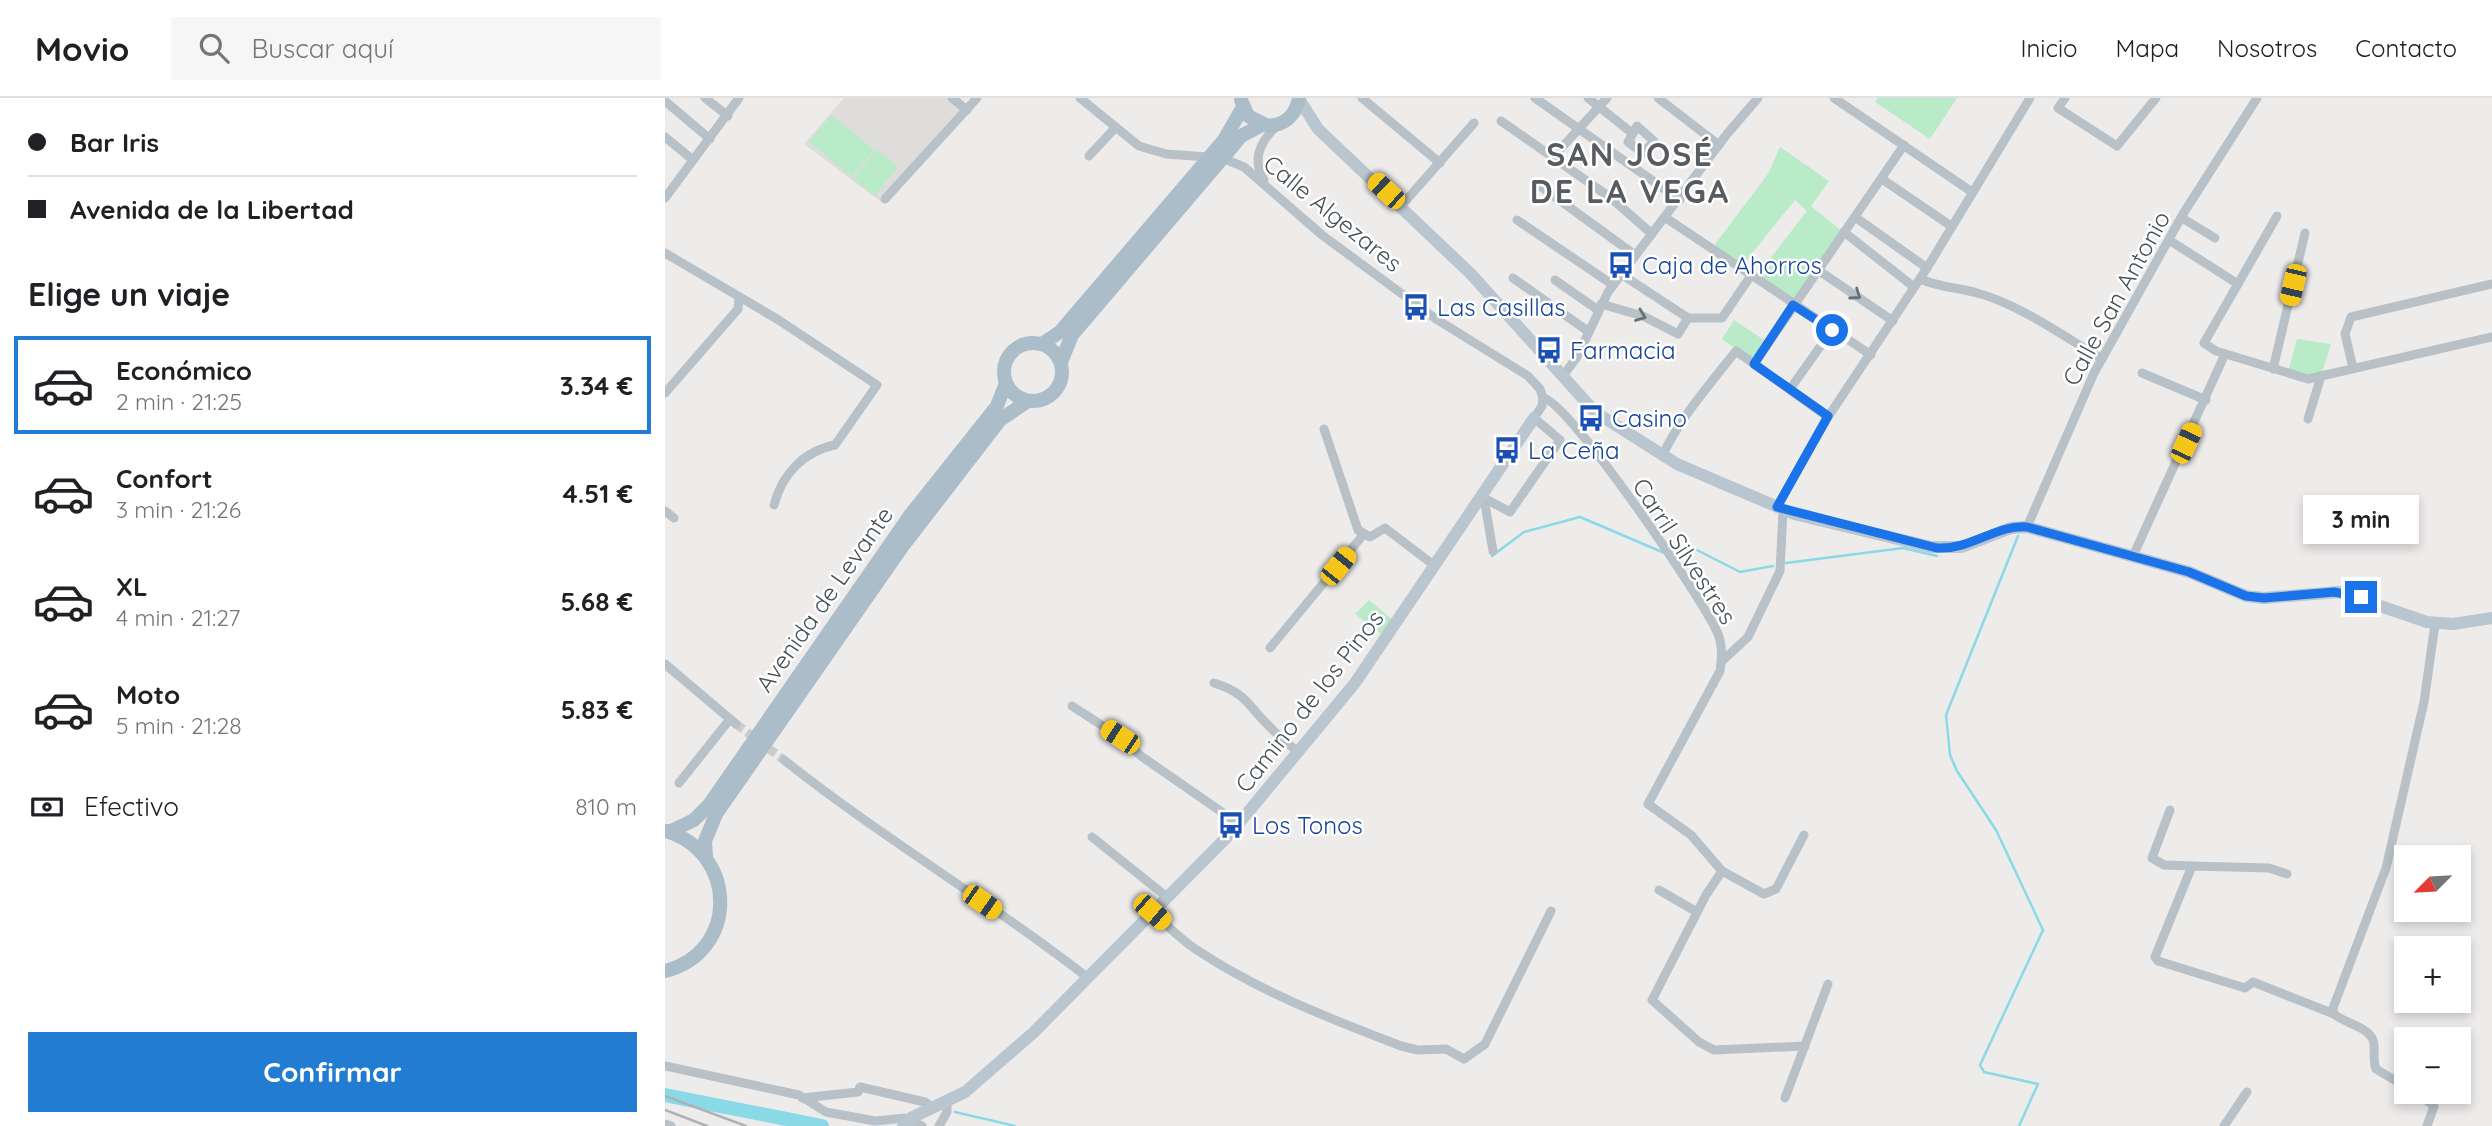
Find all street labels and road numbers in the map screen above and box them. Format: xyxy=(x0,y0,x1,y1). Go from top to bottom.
street label: Calle Algezares xyxy=(1258,148,1408,278)
street label: Calle San Antonio xyxy=(2056,205,2176,391)
street label: Carril Silvestres xyxy=(1627,472,1743,630)
street label: Avenida de Levante xyxy=(749,501,899,697)
street label: Camino de los Pinos xyxy=(1228,604,1390,798)

